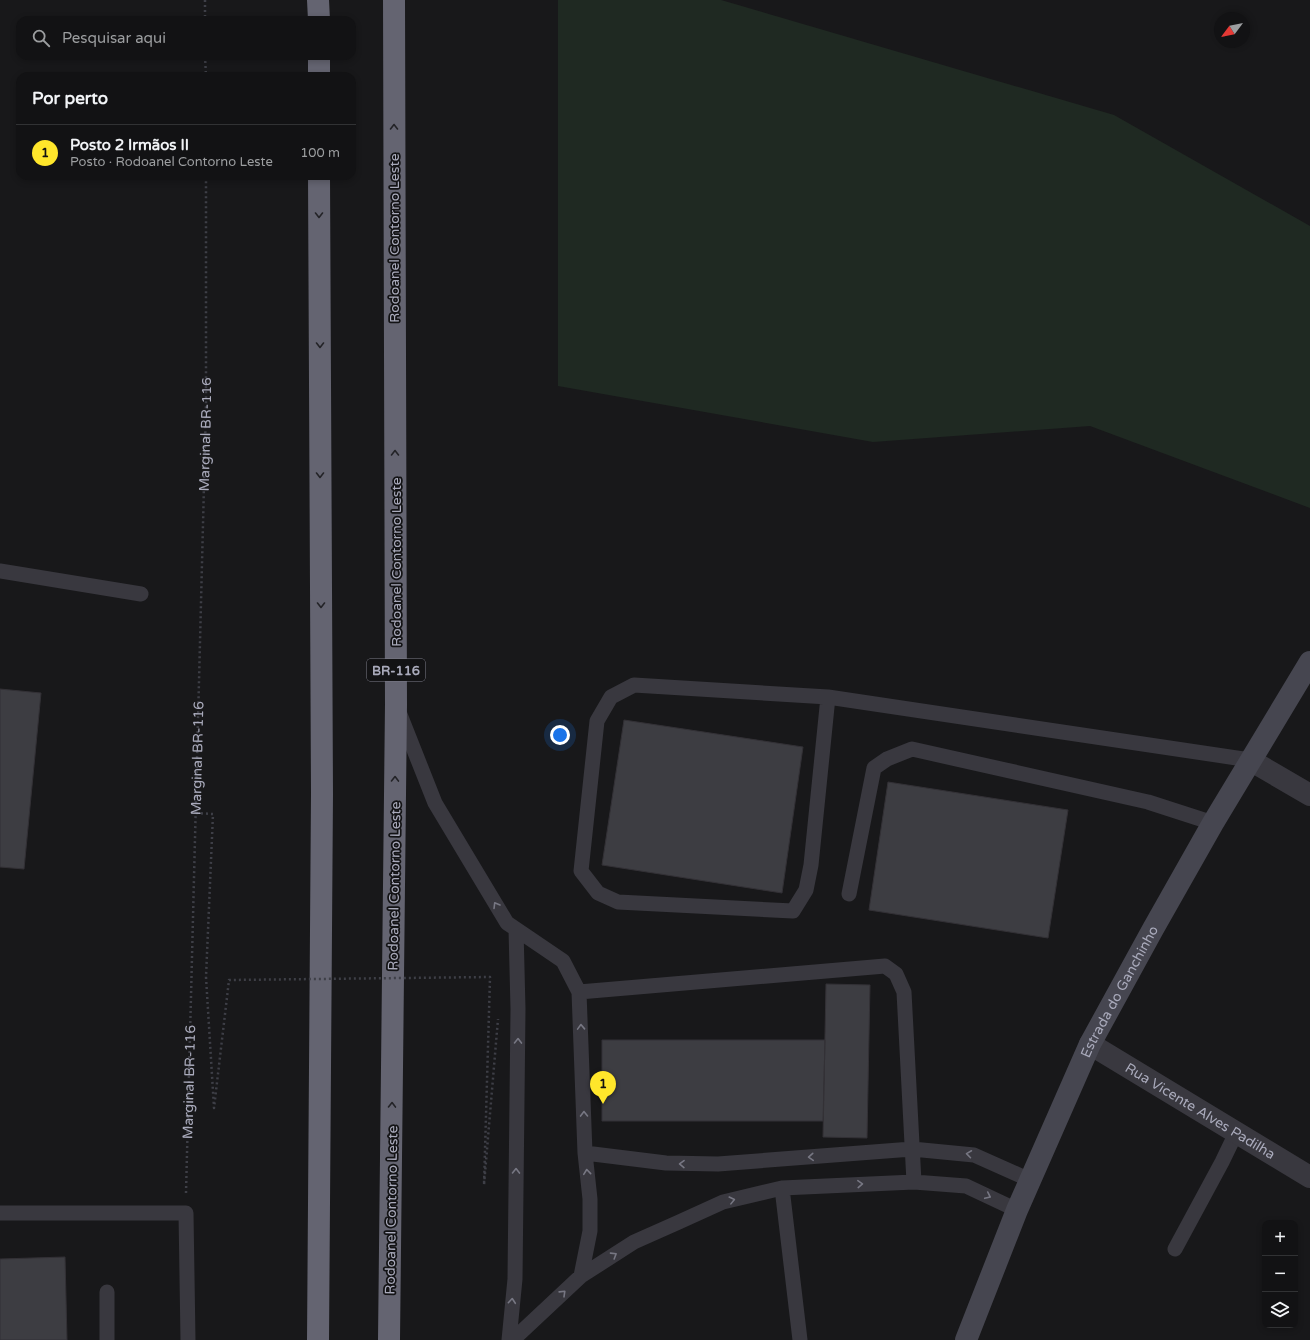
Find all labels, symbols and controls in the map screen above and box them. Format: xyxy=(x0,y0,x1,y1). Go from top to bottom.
north arrow xyxy=(1214,12,1250,48)
search box xyxy=(16,16,356,60)
icon: search xyxy=(30,27,52,49)
text: Pesquisar aqui xyxy=(62,29,166,47)
text: Por perto xyxy=(32,88,108,109)
one-way arrow xyxy=(390,124,398,130)
text: Posto 2 Irmãos II xyxy=(70,136,189,154)
text: 1 xyxy=(41,145,49,161)
text: 100 m xyxy=(300,145,340,161)
street label: Rodoanel Contorno Leste xyxy=(386,153,403,323)
text: Posto · Rodoanel Contorno Leste xyxy=(70,154,273,170)
one-way arrow xyxy=(315,212,323,218)
one-way arrow xyxy=(316,342,324,348)
street label: Marginal BR-116 xyxy=(196,377,215,492)
one-way arrow xyxy=(391,450,399,456)
one-way arrow xyxy=(316,472,324,478)
street label: Rodoanel Contorno Leste xyxy=(388,477,405,647)
one-way arrow xyxy=(317,602,325,608)
road number: BR-116 xyxy=(367,659,425,681)
street label: Marginal BR-116 xyxy=(188,701,208,815)
your location xyxy=(550,725,570,745)
one-way arrow xyxy=(391,776,400,782)
street label: Rodoanel Contorno Leste xyxy=(385,801,404,971)
one-way arrow xyxy=(494,902,501,909)
street label: Estrada do Ganchinho xyxy=(1077,923,1162,1060)
one-way arrow xyxy=(577,1024,585,1030)
street label: Marginal BR-116 xyxy=(179,1025,199,1139)
one-way arrow xyxy=(514,1038,522,1044)
street label: Rua Vicente Alves Padilha xyxy=(1122,1059,1278,1163)
pin: 1 xyxy=(590,1071,616,1104)
one-way arrow xyxy=(388,1102,396,1108)
one-way arrow xyxy=(580,1111,588,1117)
street label: Rodoanel Contorno Leste xyxy=(382,1125,401,1295)
one-way arrow xyxy=(966,1150,972,1159)
one-way arrow xyxy=(808,1152,814,1161)
one-way arrow xyxy=(679,1159,685,1168)
one-way arrow xyxy=(512,1168,520,1174)
one-way arrow xyxy=(583,1169,592,1175)
one-way arrow xyxy=(857,1180,863,1189)
one-way arrow xyxy=(983,1191,991,1199)
one-way arrow xyxy=(728,1197,735,1205)
map controls xyxy=(1262,1220,1298,1328)
button: + xyxy=(1262,1220,1298,1256)
one-way arrow xyxy=(610,1252,617,1260)
button: − xyxy=(1262,1256,1298,1292)
one-way arrow xyxy=(558,1290,566,1298)
button: layers xyxy=(1262,1292,1298,1328)
one-way arrow xyxy=(508,1298,517,1304)

